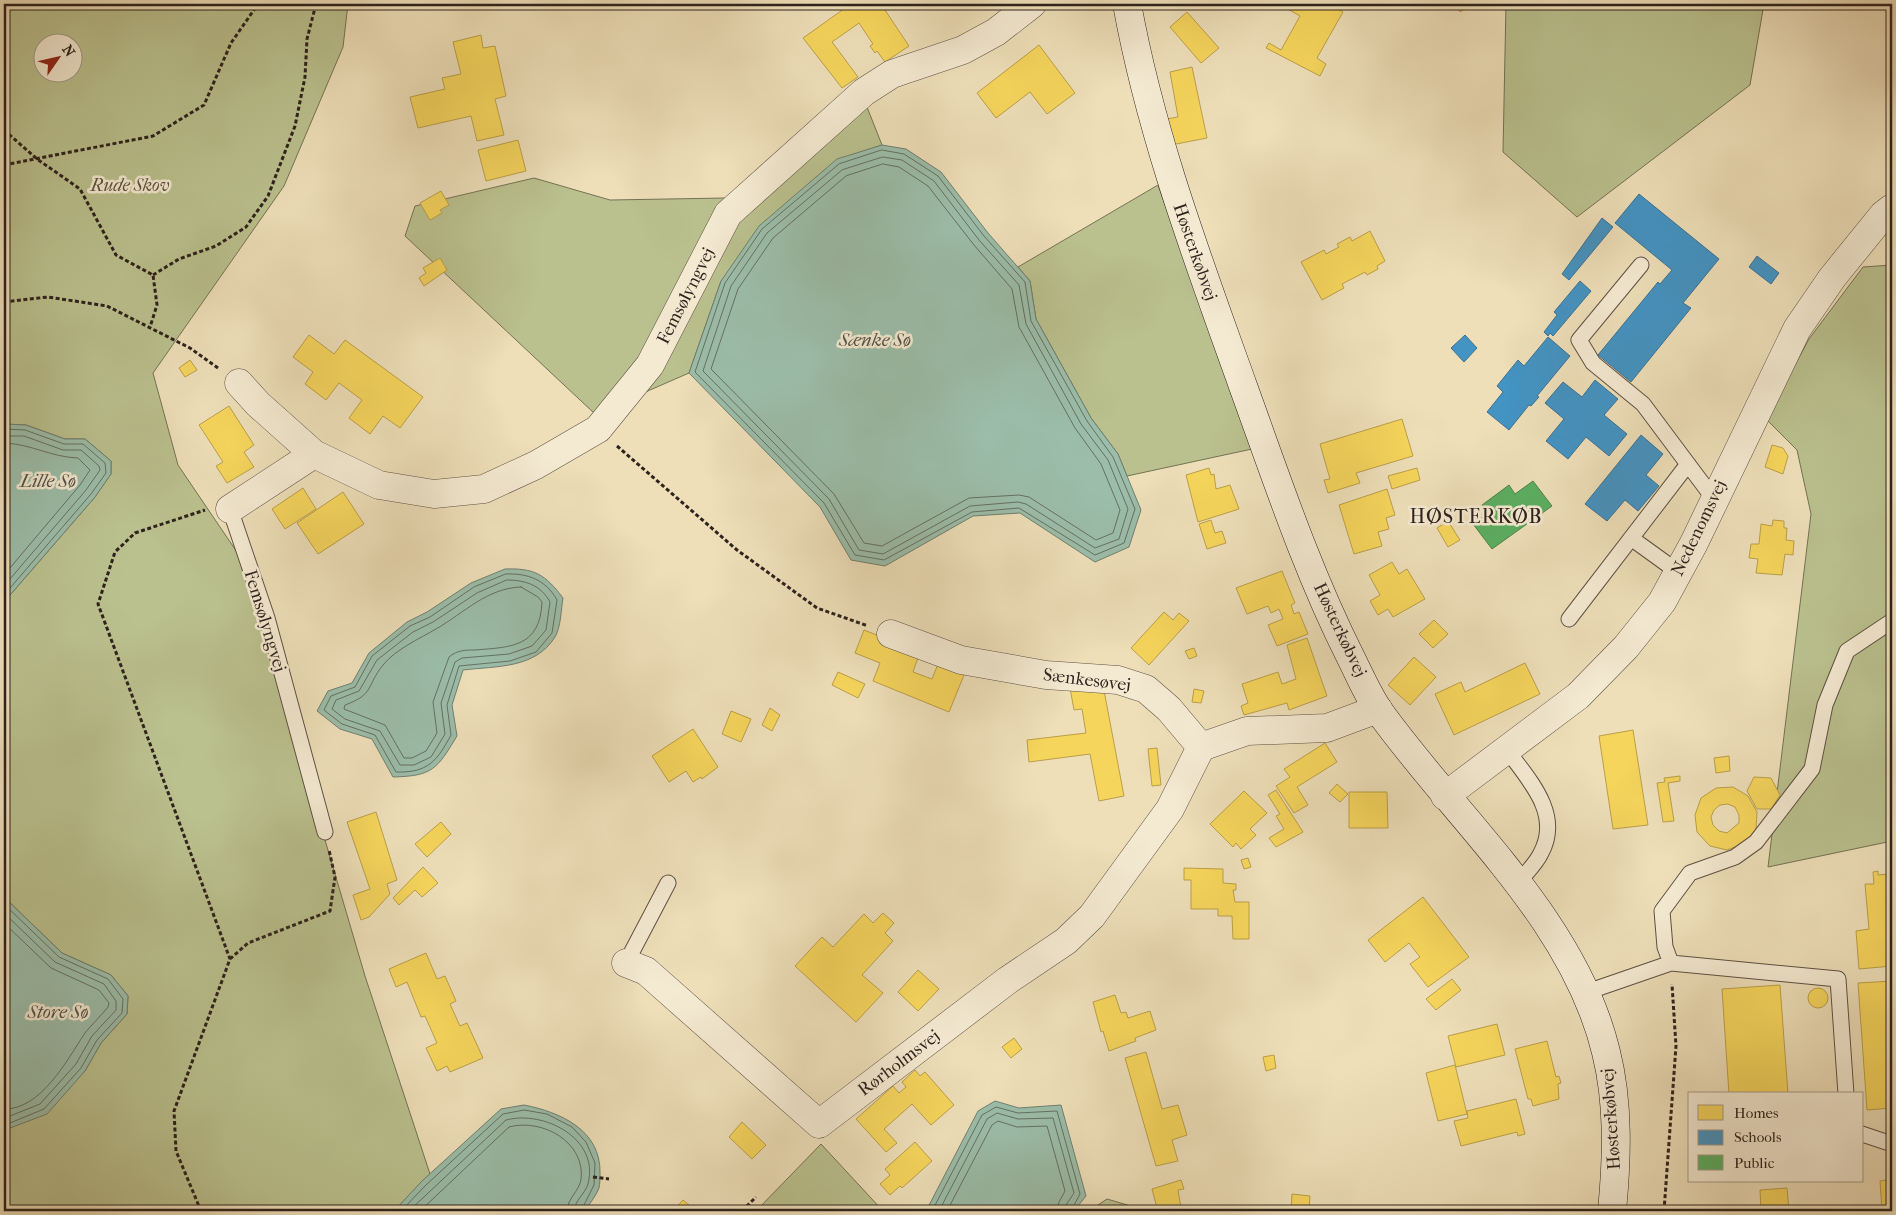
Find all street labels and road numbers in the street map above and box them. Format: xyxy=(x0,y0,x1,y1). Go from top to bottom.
street label: Høsterkøbvej xyxy=(1169,200,1221,304)
street label: Femsølyngvej xyxy=(653,244,719,348)
street label: Nedenomsvej xyxy=(1667,477,1731,579)
street label: Femsølyngvej xyxy=(240,567,290,675)
street label: Høsterkøbvej xyxy=(1309,579,1371,681)
street label: Sænkesøvej xyxy=(1042,664,1132,696)
street label: Rørholmsvej xyxy=(854,1025,944,1101)
street label: Høsterkøbvej xyxy=(1597,1068,1625,1170)

